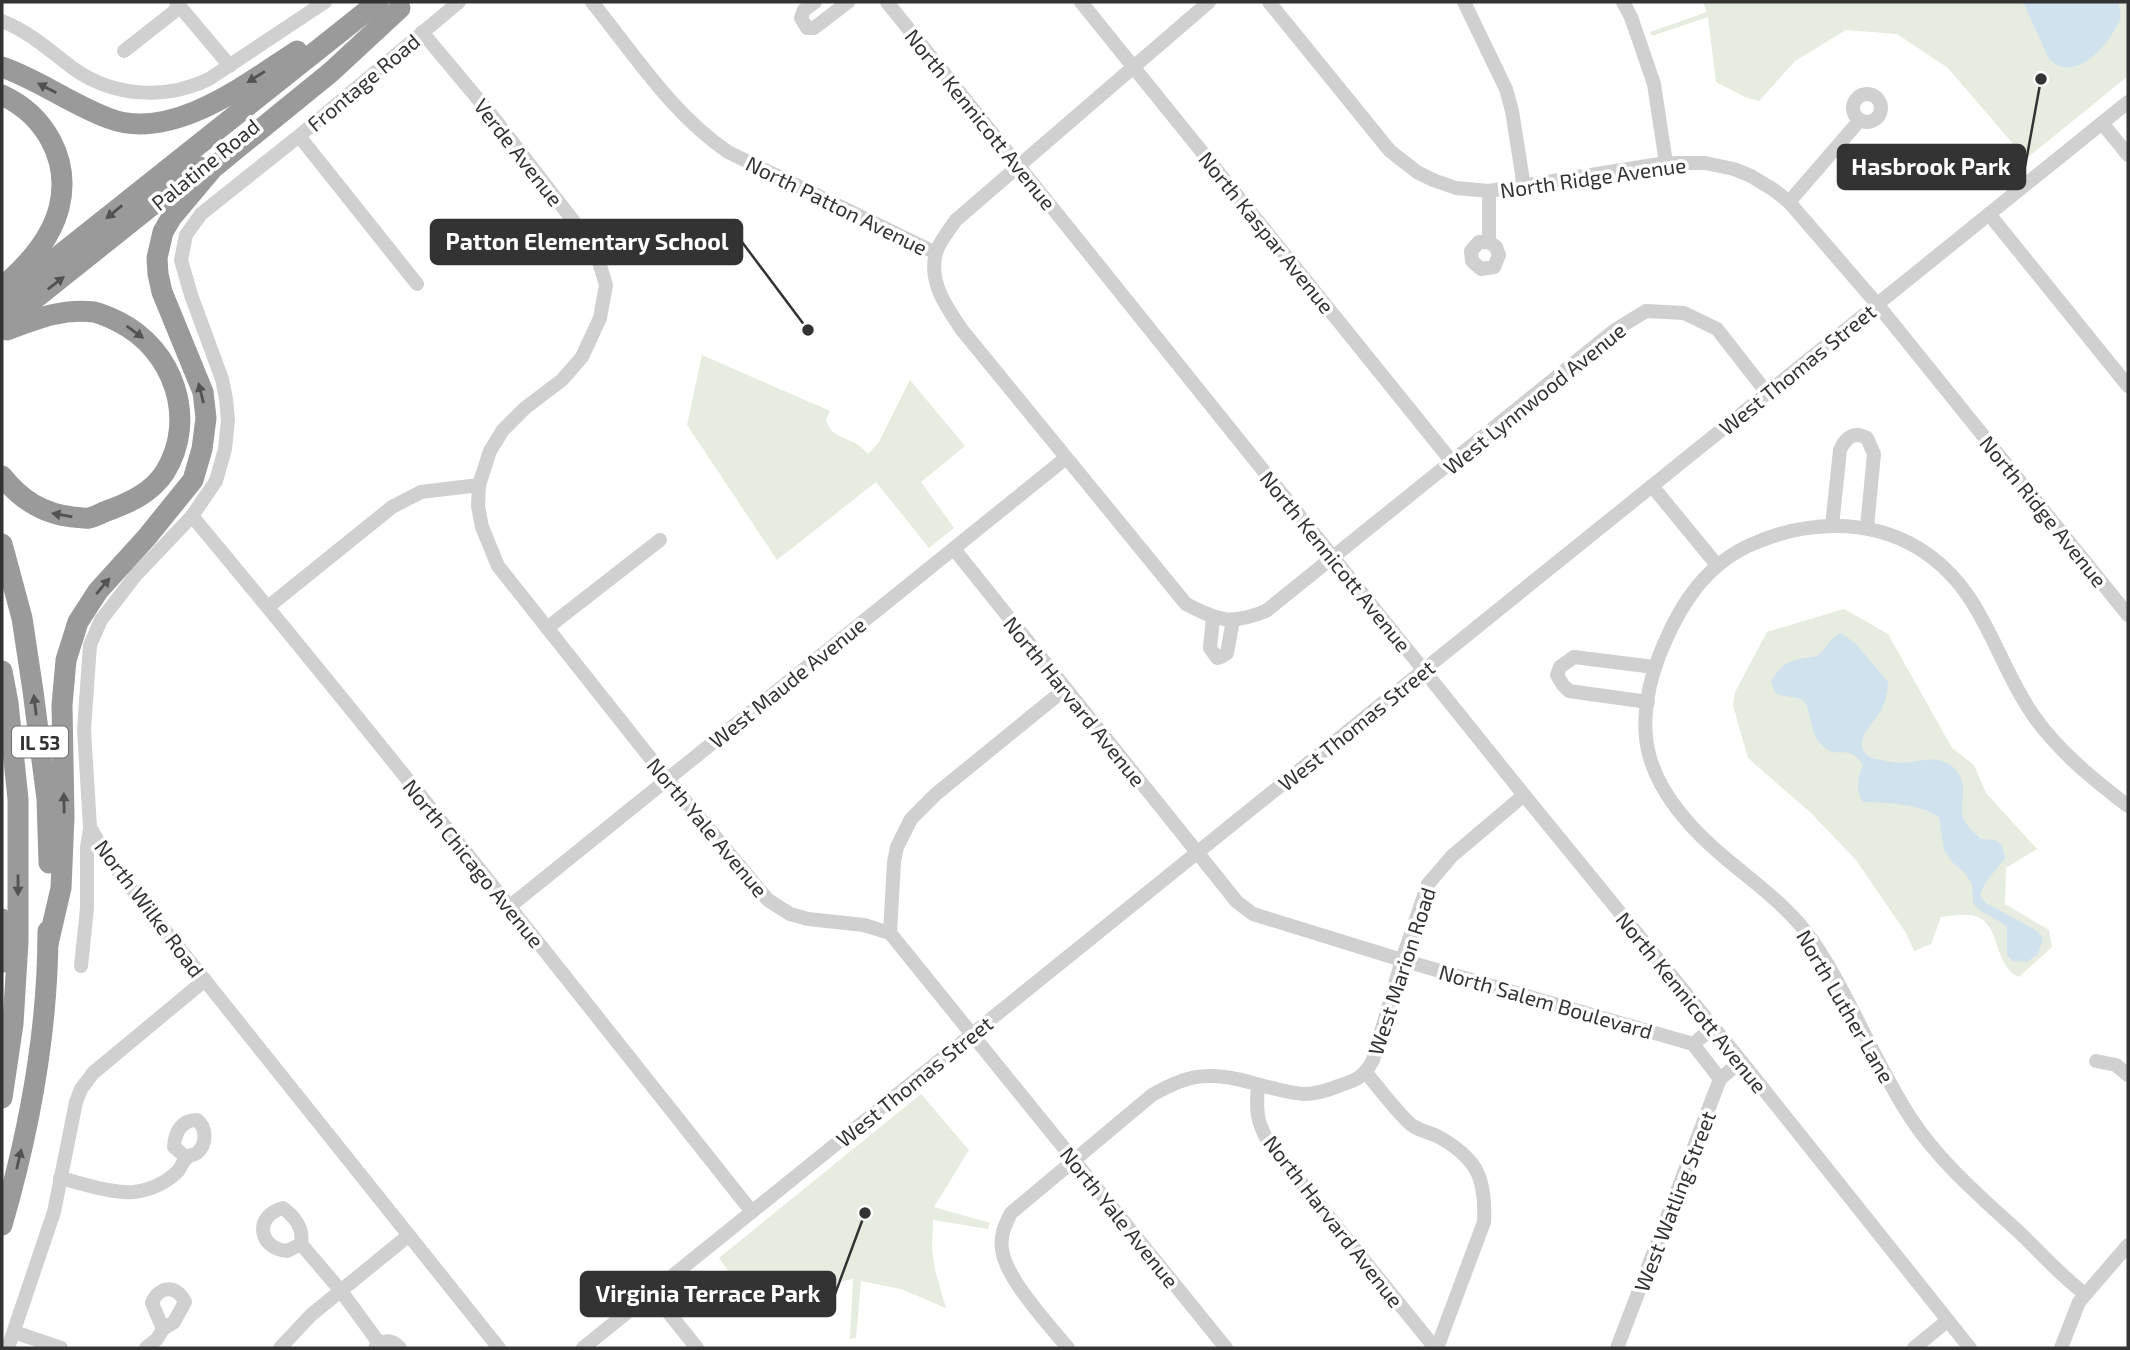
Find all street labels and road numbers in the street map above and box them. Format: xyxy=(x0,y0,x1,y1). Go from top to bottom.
street label: North Kennicott Avenue xyxy=(900,23,1062,215)
street label: Frontage Road xyxy=(302,28,424,136)
street label: Verde Avenue xyxy=(469,93,569,211)
street label: Palatine Road xyxy=(146,113,264,215)
street label: North Kaspar Avenue xyxy=(1194,146,1340,318)
street label: North Patton Avenue xyxy=(742,150,932,260)
street label: North Ridge Avenue xyxy=(1498,152,1688,202)
street label: West Thomas Street xyxy=(1714,298,1880,440)
street label: West Lynnwood Avenue xyxy=(1438,317,1630,479)
street label: North Ridge Avenue xyxy=(1975,430,2113,592)
street label: North Kennicott Avenue xyxy=(1255,465,1417,657)
street label: West Maude Avenue xyxy=(704,611,870,753)
street label: North Harvard Avenue xyxy=(999,611,1151,791)
street label: West Thomas Street xyxy=(1273,654,1439,796)
road number: IL 53 xyxy=(12,726,68,758)
street label: North Yale Avenue xyxy=(643,752,773,902)
street label: North Chicago Avenue xyxy=(398,774,550,952)
street label: North Wilke Road xyxy=(90,834,210,982)
street label: West Marion Road xyxy=(1362,884,1440,1058)
street label: North Kennicott Avenue xyxy=(1611,906,1773,1098)
street label: North Luther Lane xyxy=(1792,925,1900,1087)
street label: North Salem Boulevard xyxy=(1436,959,1656,1043)
street label: West Thomas Street xyxy=(831,1010,997,1152)
street label: West Watling Street xyxy=(1628,1107,1720,1295)
street label: North Harvard Avenue xyxy=(1259,1130,1409,1312)
street label: North Yale Avenue xyxy=(1056,1142,1184,1292)

